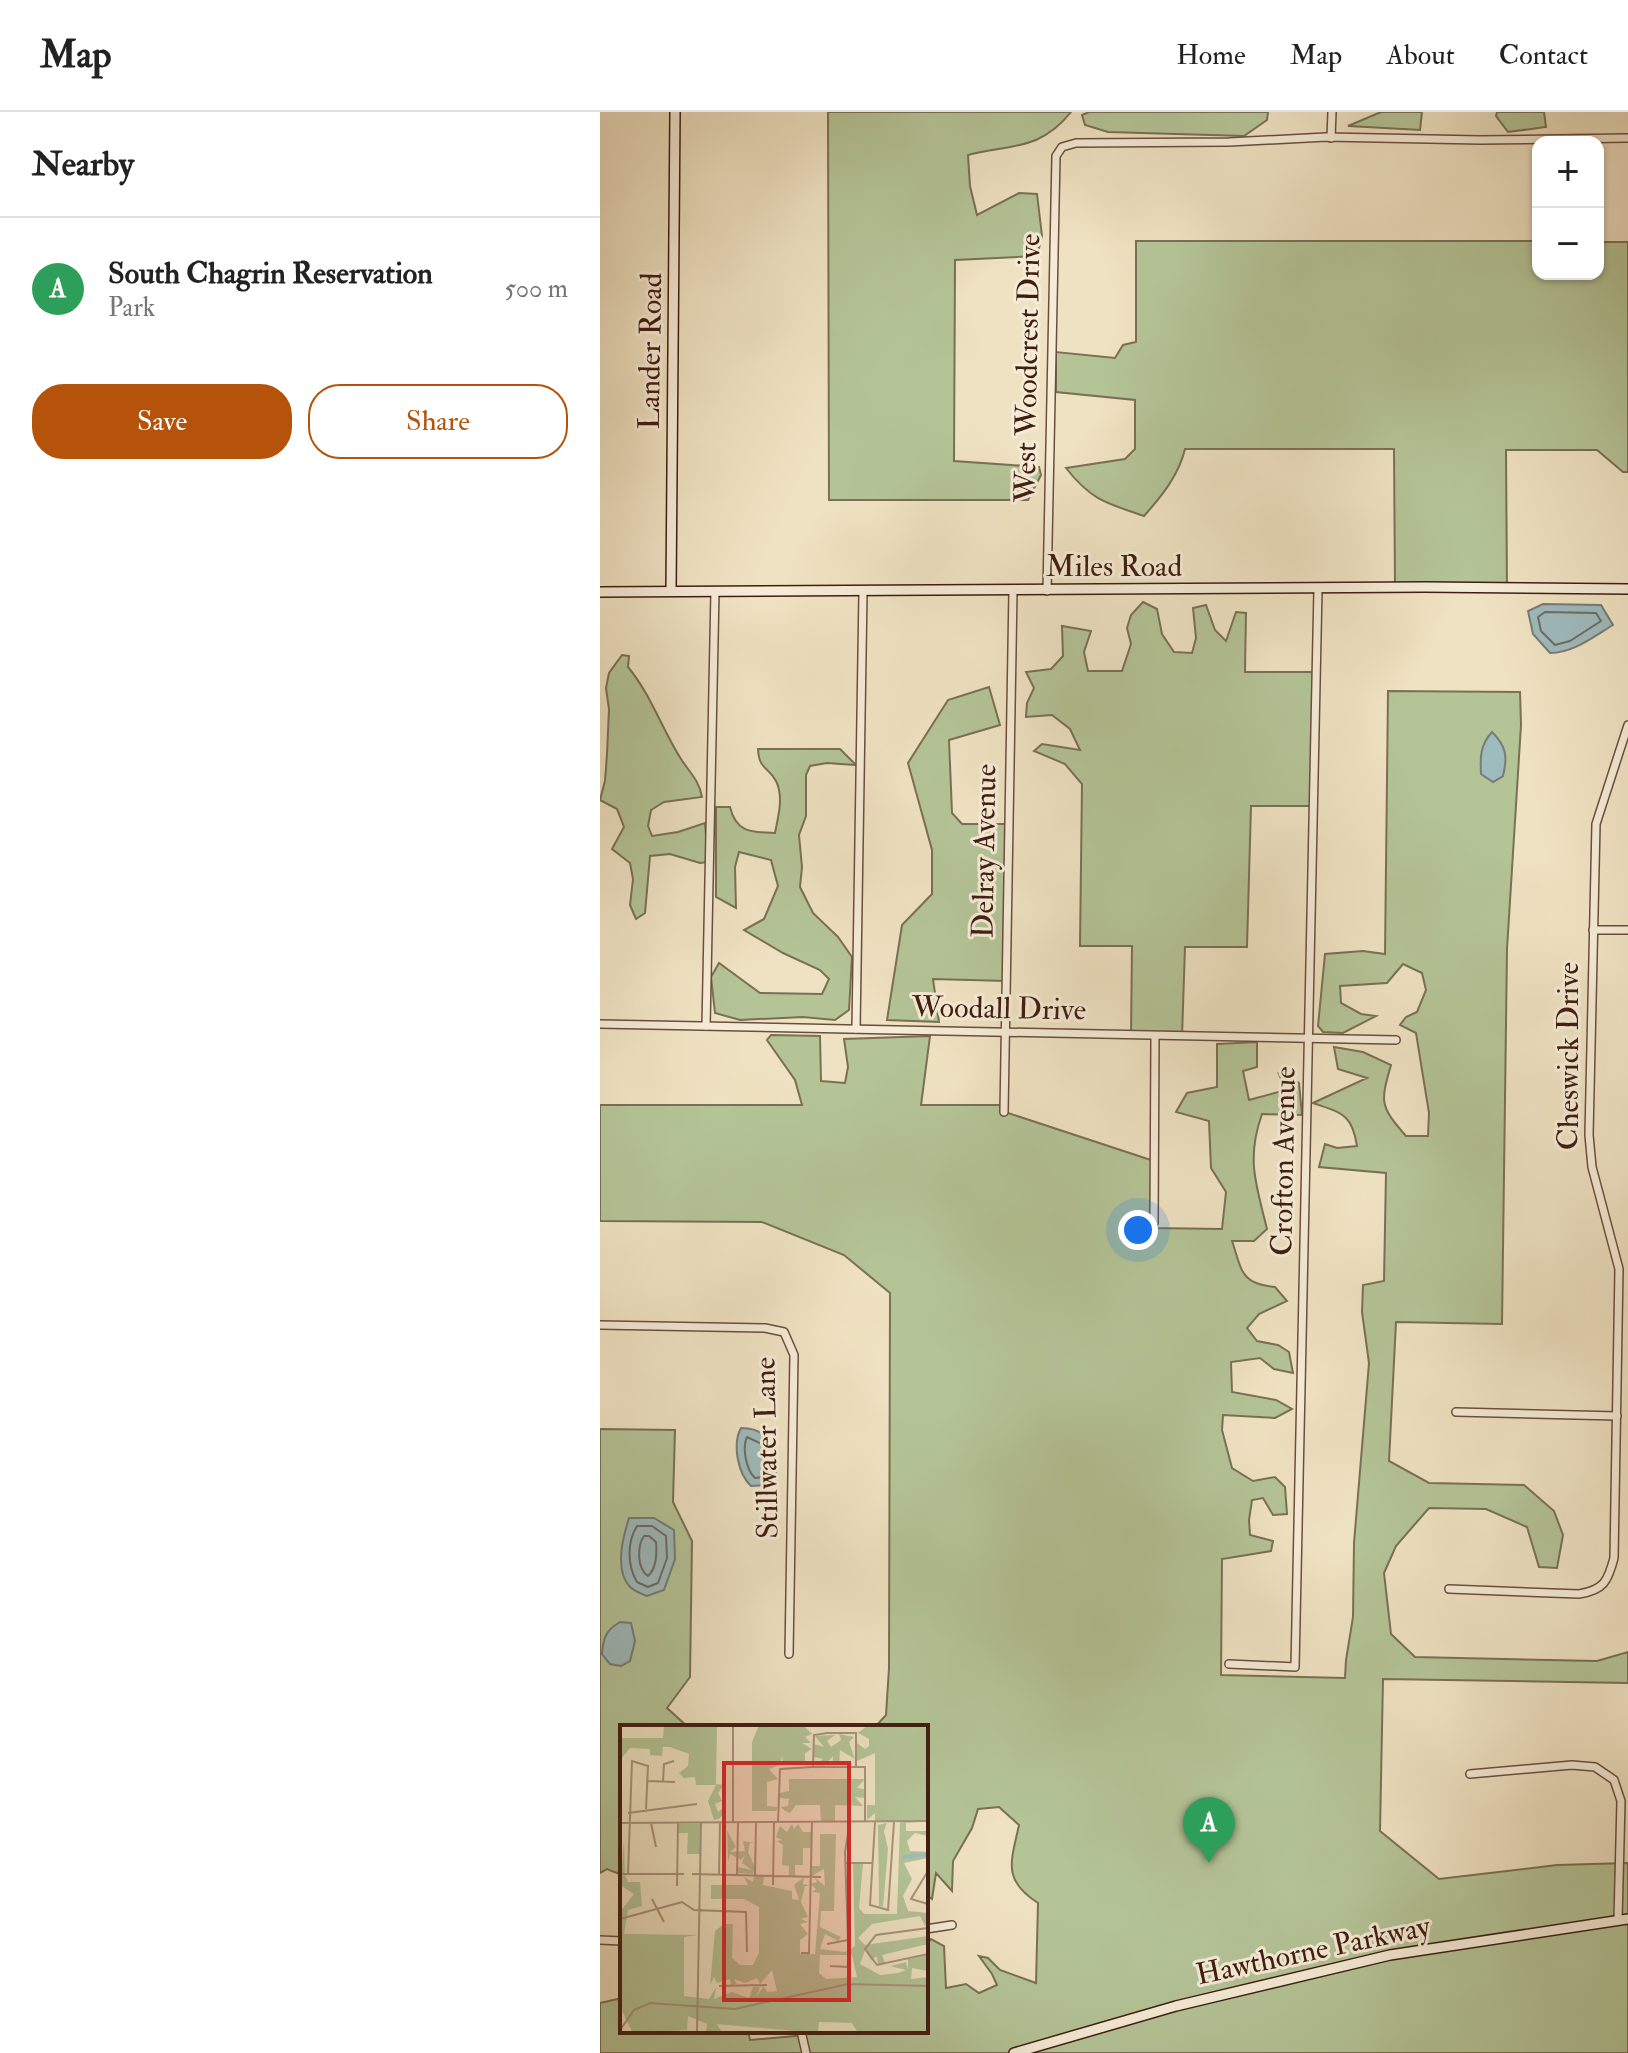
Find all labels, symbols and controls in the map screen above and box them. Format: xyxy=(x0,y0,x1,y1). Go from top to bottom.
text: Map xyxy=(40,31,111,79)
text: Home xyxy=(1176,38,1246,73)
text: Map xyxy=(1290,38,1342,73)
text: About xyxy=(1386,38,1455,73)
text: Contact xyxy=(1499,38,1588,73)
map controls xyxy=(1532,136,1604,280)
button: + xyxy=(1532,136,1604,208)
text: Nearby xyxy=(32,143,134,186)
button: − xyxy=(1532,208,1604,280)
street label: West Woodcrest Drive xyxy=(1007,233,1048,504)
text: South Chagrin Reservation xyxy=(108,255,433,292)
street label: Lander Road xyxy=(631,272,670,430)
text: A xyxy=(50,273,66,305)
text: 500 m xyxy=(504,273,568,305)
text: Park xyxy=(108,292,155,324)
button: Save xyxy=(32,384,292,459)
button: Share xyxy=(308,384,568,459)
street label: Miles Road xyxy=(1046,548,1182,585)
street label: Delray Avenue xyxy=(964,764,1005,938)
street label: Cheswick Drive xyxy=(1550,962,1587,1150)
street label: Woodall Drive xyxy=(911,988,1086,1029)
street label: Crofton Avenue xyxy=(1263,1066,1304,1256)
your location xyxy=(1118,1210,1158,1250)
street label: Stillwater Lane xyxy=(746,1357,787,1539)
inset map xyxy=(620,1725,928,2033)
pin: A xyxy=(1183,1797,1235,1863)
street label: Hawthorne Parkway xyxy=(1193,1907,1434,1993)

